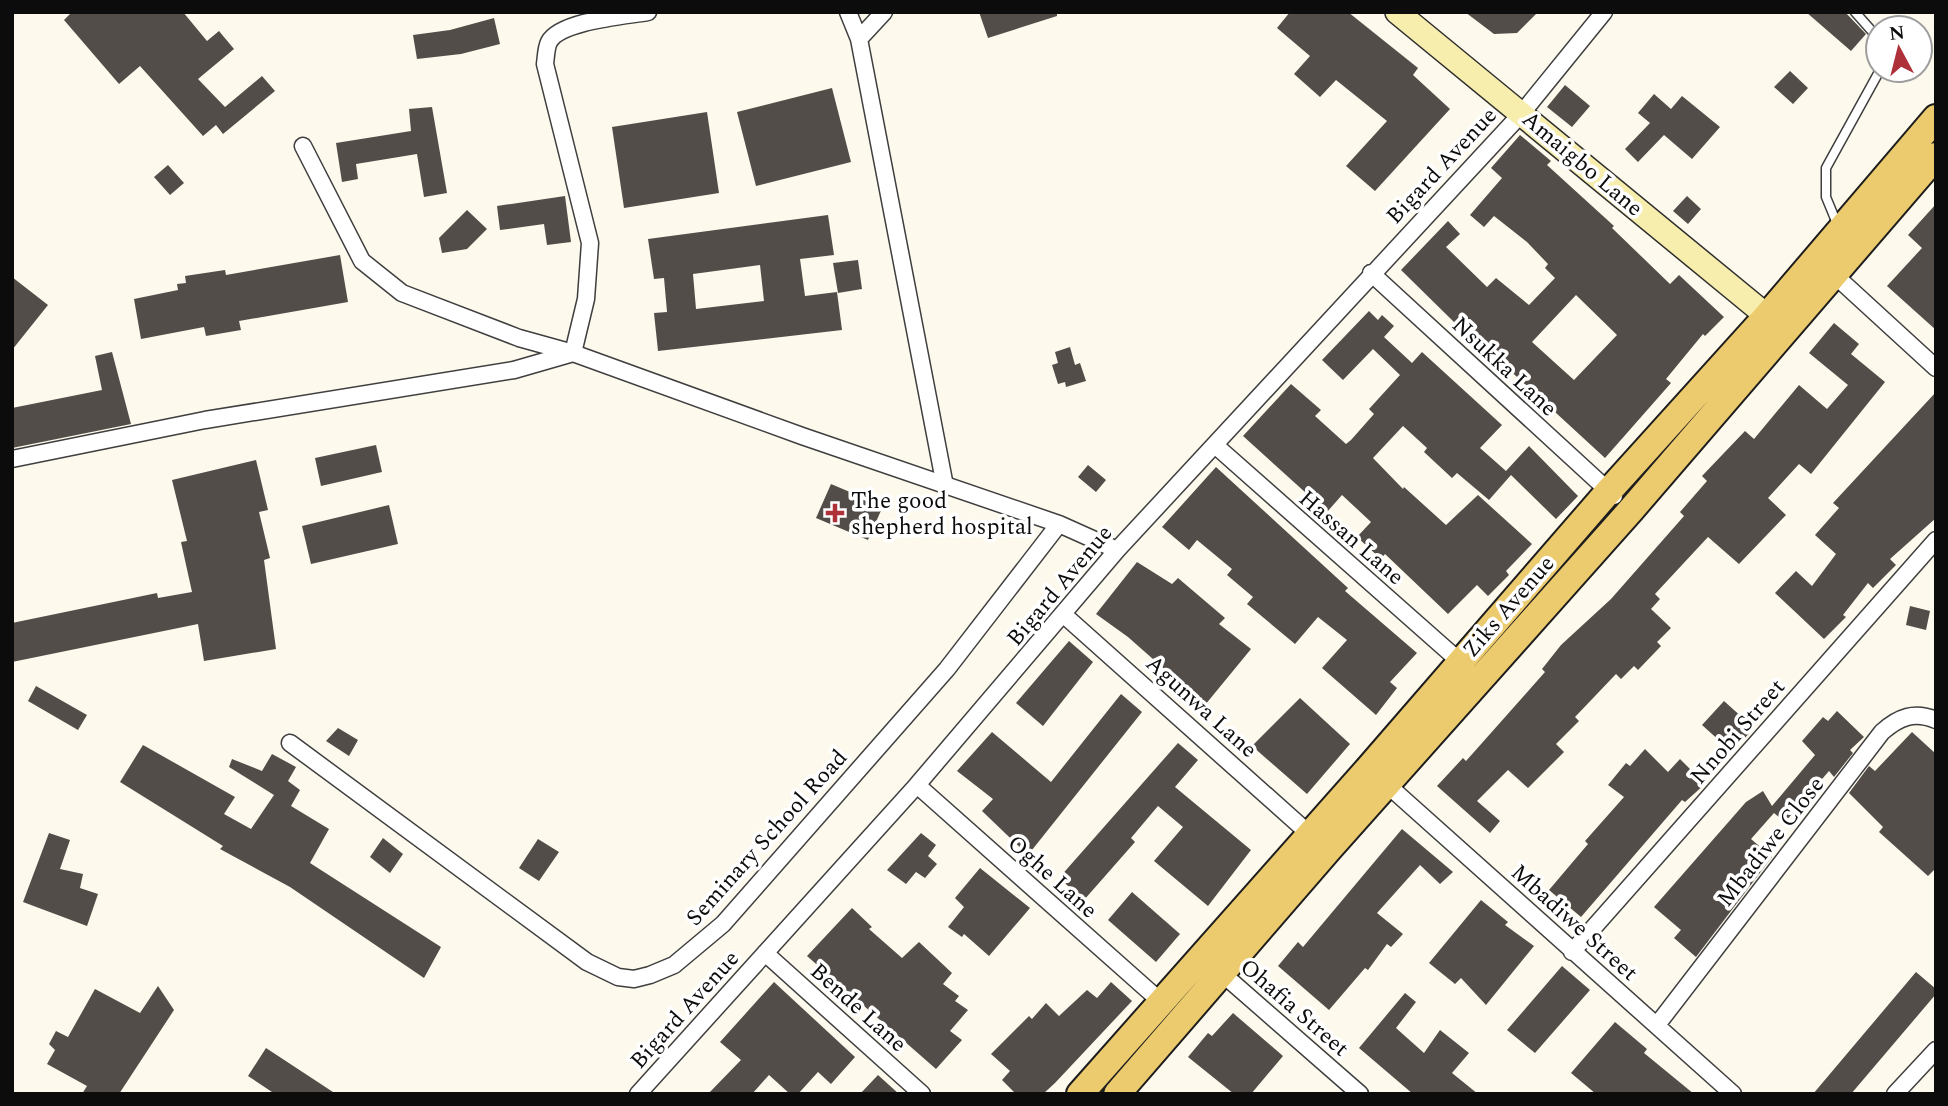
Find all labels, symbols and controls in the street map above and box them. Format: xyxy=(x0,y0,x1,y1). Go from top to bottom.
north arrow xyxy=(1864,14,1934,84)
text: N xyxy=(1888,18,1907,49)
street label: Bigard Avenue xyxy=(1378,99,1506,233)
street label: Amaigbo Lane xyxy=(1514,103,1651,226)
street label: Nsukka Lane xyxy=(1443,309,1565,425)
street label: Hassan Lane xyxy=(1290,482,1412,594)
place label: The good shepherd hospital xyxy=(851,484,1033,545)
marker: The good shepherd hospital xyxy=(825,503,845,523)
street label: Bigard Avenue xyxy=(999,517,1122,655)
street label: Ziks Avenue xyxy=(1455,548,1564,666)
street label: Agunwa Lane xyxy=(1137,647,1265,767)
street label: Nnobi Street xyxy=(1682,671,1794,793)
street label: Seminary School Road xyxy=(678,742,856,934)
street label: Mbadiwe Close xyxy=(1709,769,1833,915)
street label: Oghe Lane xyxy=(999,827,1105,927)
street label: Mbadiwe Street xyxy=(1502,856,1646,990)
street label: Bigard Avenue xyxy=(622,943,748,1077)
street label: Ohafia Street xyxy=(1231,951,1357,1066)
street label: Bende Lane xyxy=(802,955,914,1061)

